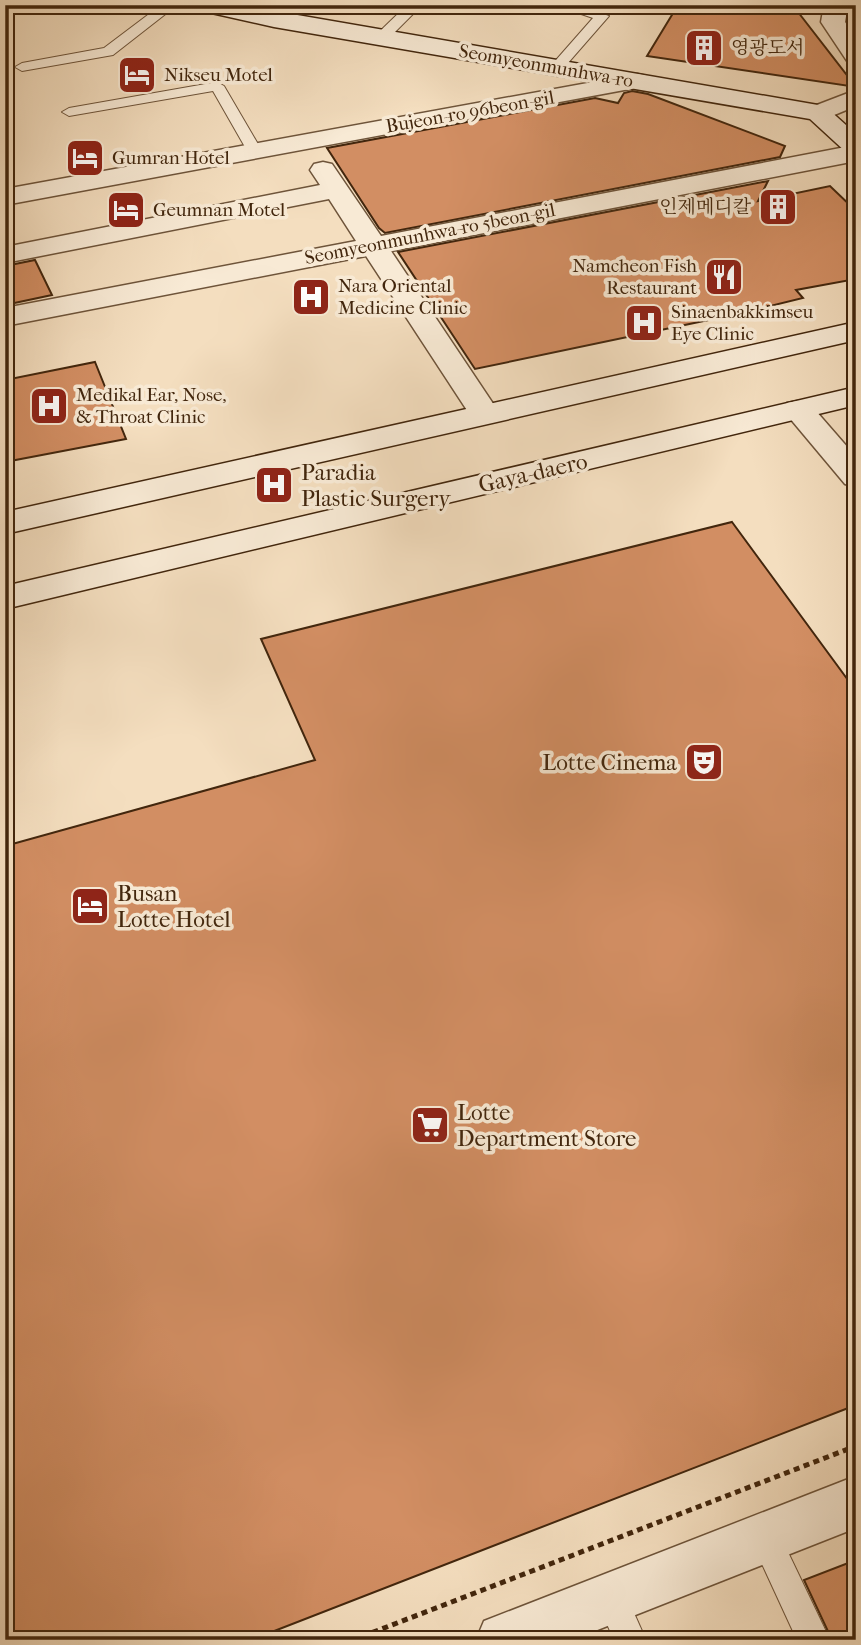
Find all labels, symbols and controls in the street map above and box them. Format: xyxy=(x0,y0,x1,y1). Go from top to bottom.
building icon: 영광도서 xyxy=(683,27,725,69)
place label: 영광도서 xyxy=(731,37,804,59)
street label: Seomyeonmunhwa-ro xyxy=(457,40,635,92)
hotel icon: Nikseu Motel xyxy=(116,54,158,96)
place label: Nikseu Motel xyxy=(164,64,273,86)
street label: Bujeon-ro 96beon-gil xyxy=(384,86,556,138)
hotel icon: Gumran Hotel xyxy=(64,137,106,179)
place label: Gumran Hotel xyxy=(112,147,230,169)
building icon: 인제메디칼 xyxy=(757,186,799,228)
hotel icon: Geumnan Motel xyxy=(105,189,147,231)
place label: 인제메디칼 xyxy=(659,196,752,218)
place label: Geumnan Motel xyxy=(153,199,285,221)
street label: Seomyeonmunhwa-ro 5beon-gil xyxy=(303,199,557,269)
place label: Namcheon Fish Restaurant xyxy=(572,255,697,299)
restaurant icon: Namcheon Fish Restaurant xyxy=(703,256,745,298)
place label: Nara Oriental Medicine Clinic xyxy=(338,275,467,319)
hospital icon: Nara Oriental Medicine Clinic xyxy=(290,276,332,318)
place label: Sinaenbakkimseu Eye Clinic xyxy=(671,301,814,345)
hospital icon: Sinaenbakkimseu Eye Clinic xyxy=(623,302,665,344)
place label: Medikal Ear, Nose, & Throat Clinic xyxy=(76,384,226,428)
hospital icon: Medikal Ear, Nose, & Throat Clinic xyxy=(28,385,70,427)
street label: Gaya-daero xyxy=(476,447,590,499)
place label: Paradia Plastic Surgery xyxy=(301,459,451,512)
hospital icon: Paradia Plastic Surgery xyxy=(253,464,295,506)
theatre icon: Lotte Cinema xyxy=(683,741,725,783)
place label: Lotte Cinema xyxy=(542,749,677,776)
place label: Busan Lotte Hotel xyxy=(117,880,231,933)
hotel icon: Busan Lotte Hotel xyxy=(69,885,111,927)
place label: Lotte Department Store xyxy=(457,1099,637,1152)
supermarket icon: Lotte Department Store xyxy=(409,1104,451,1146)

